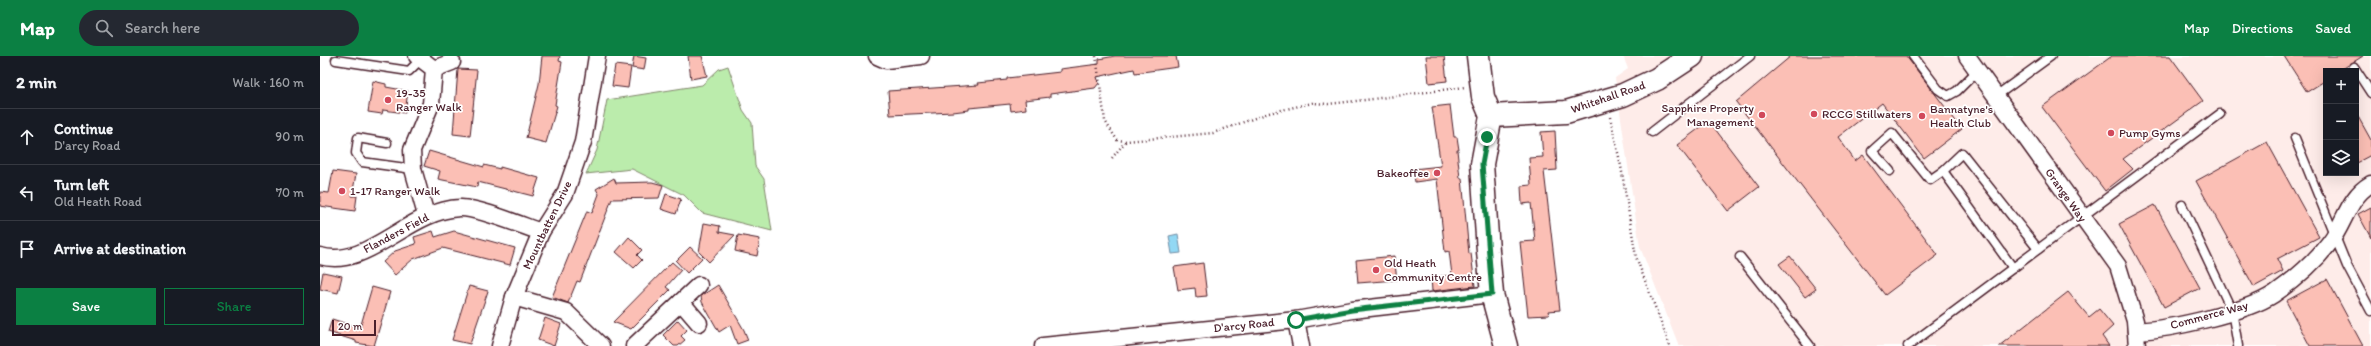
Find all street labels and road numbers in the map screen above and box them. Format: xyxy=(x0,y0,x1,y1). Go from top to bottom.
street label: Whitehall Road xyxy=(1569,78,1648,116)
street label: Grange Way xyxy=(2042,165,2090,225)
street label: Mountbatten Drive xyxy=(520,178,575,271)
street label: Flanders Field xyxy=(361,210,431,256)
street label: Commerce Way xyxy=(2169,298,2250,332)
street label: D'arcy Road xyxy=(1213,315,1276,335)

